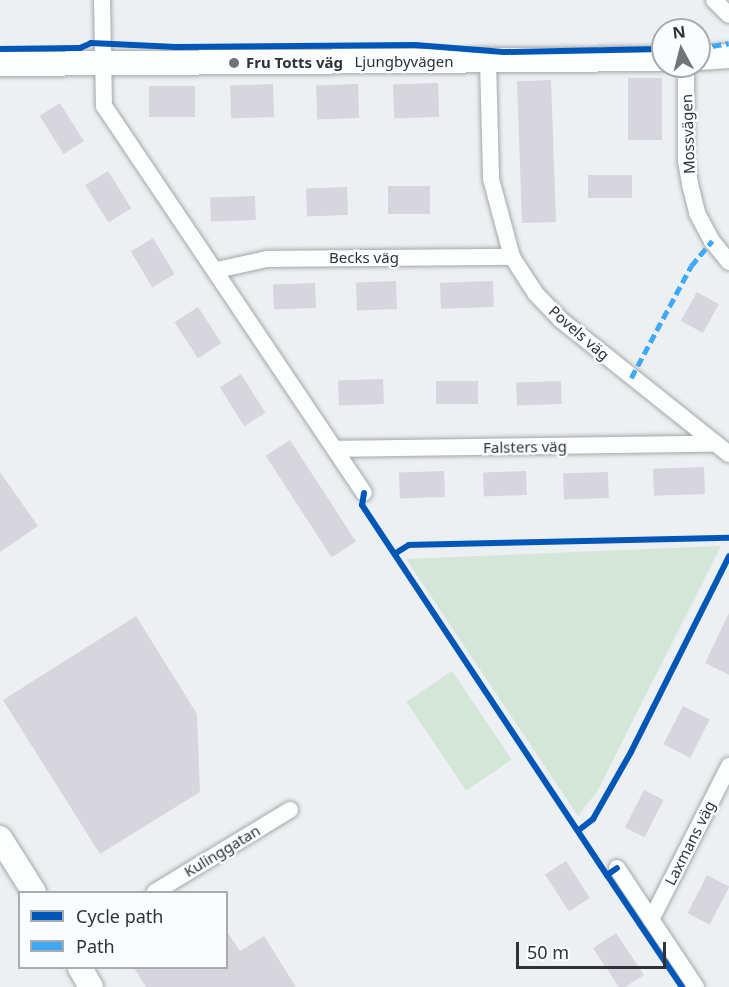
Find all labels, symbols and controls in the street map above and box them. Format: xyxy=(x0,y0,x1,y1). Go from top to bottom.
north arrow xyxy=(651,18,711,78)
text: N xyxy=(671,20,687,44)
street label: Ljungbyvägen xyxy=(354,53,454,71)
place label: Fru Totts väg xyxy=(246,54,343,72)
marker: Fru Totts väg xyxy=(227,56,241,70)
street label: Mossvägen xyxy=(678,94,698,174)
street label: Becks väg xyxy=(329,249,399,267)
street label: Povels väg xyxy=(545,302,613,364)
street label: Falsters väg xyxy=(483,437,567,457)
street label: Laxmans väg xyxy=(661,798,719,888)
street label: Kulinggatan xyxy=(181,821,263,881)
legend xyxy=(18,891,228,969)
text: Cycle path xyxy=(76,904,163,928)
scale bar xyxy=(519,930,669,968)
text: Path xyxy=(76,934,115,958)
text: 50 m xyxy=(527,940,569,964)

